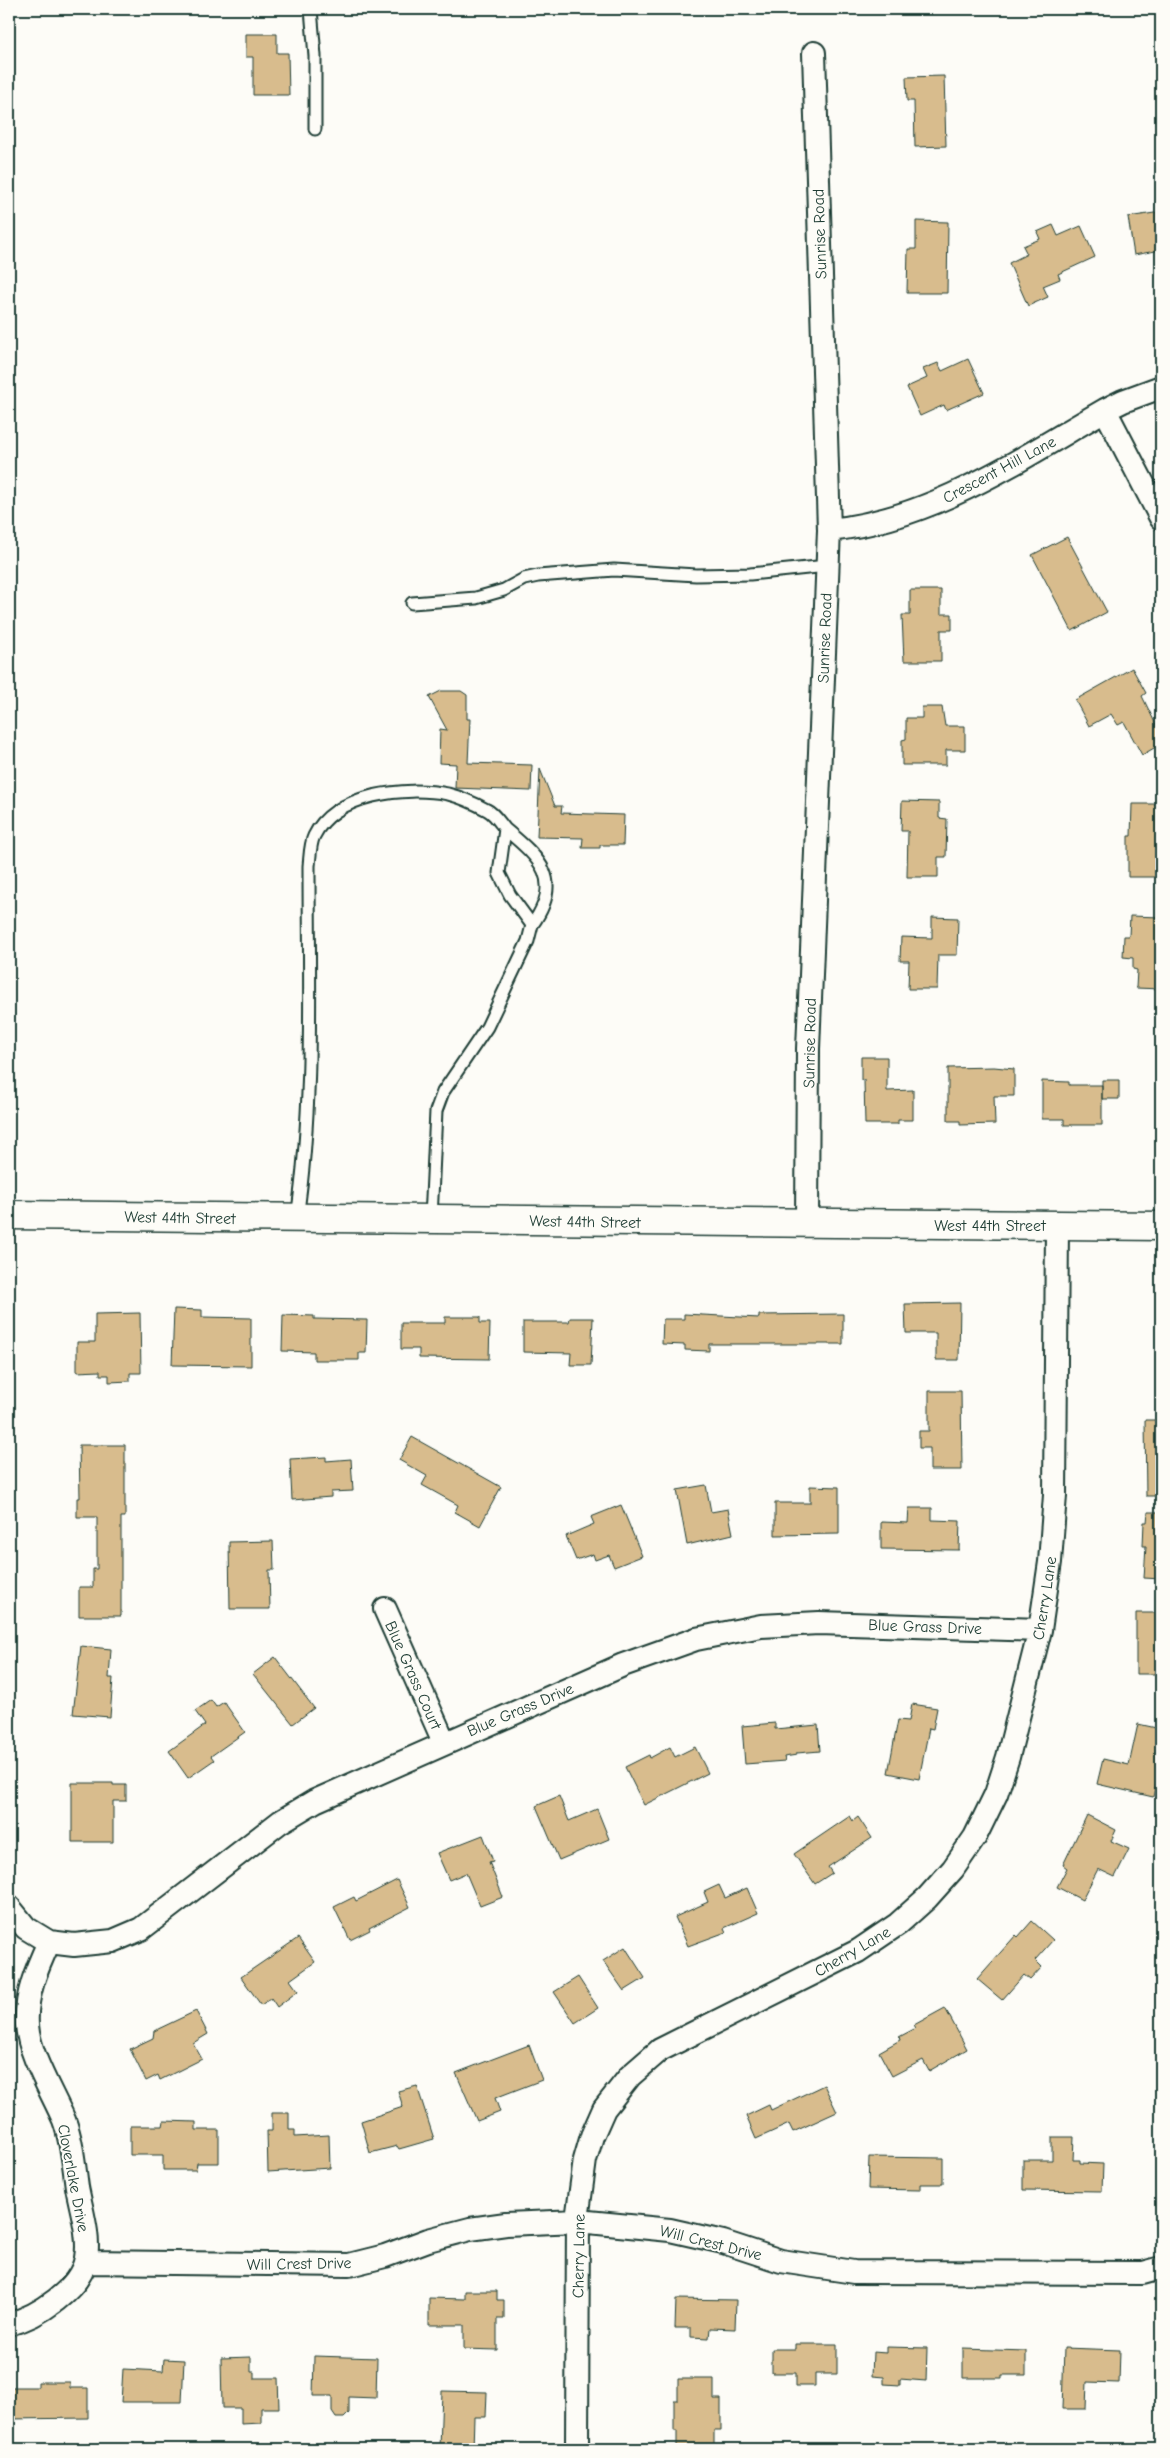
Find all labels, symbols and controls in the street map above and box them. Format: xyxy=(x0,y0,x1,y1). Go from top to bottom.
street label: Sunrise Road xyxy=(809,188,831,279)
street label: Crescent Hill Lane xyxy=(940,432,1059,507)
street label: Sunrise Road xyxy=(814,593,836,684)
street label: Sunrise Road xyxy=(800,998,820,1088)
street label: West 44th Street xyxy=(124,1208,236,1228)
street label: West 44th Street xyxy=(529,1212,641,1232)
street label: West 44th Street xyxy=(934,1217,1046,1235)
street label: Cherry Lane xyxy=(1029,1555,1060,1641)
street label: Blue Grass Drive xyxy=(868,1616,982,1638)
street label: Blue Grass Court xyxy=(381,1618,445,1733)
street label: Blue Grass Drive xyxy=(464,1679,576,1740)
street label: Cherry Lane xyxy=(811,1923,894,1981)
street label: Cloverlake Drive xyxy=(54,2123,92,2234)
street label: Cherry Lane xyxy=(569,2214,589,2298)
street label: Will Crest Drive xyxy=(658,2222,764,2264)
street label: Will Crest Drive xyxy=(246,2254,352,2274)

